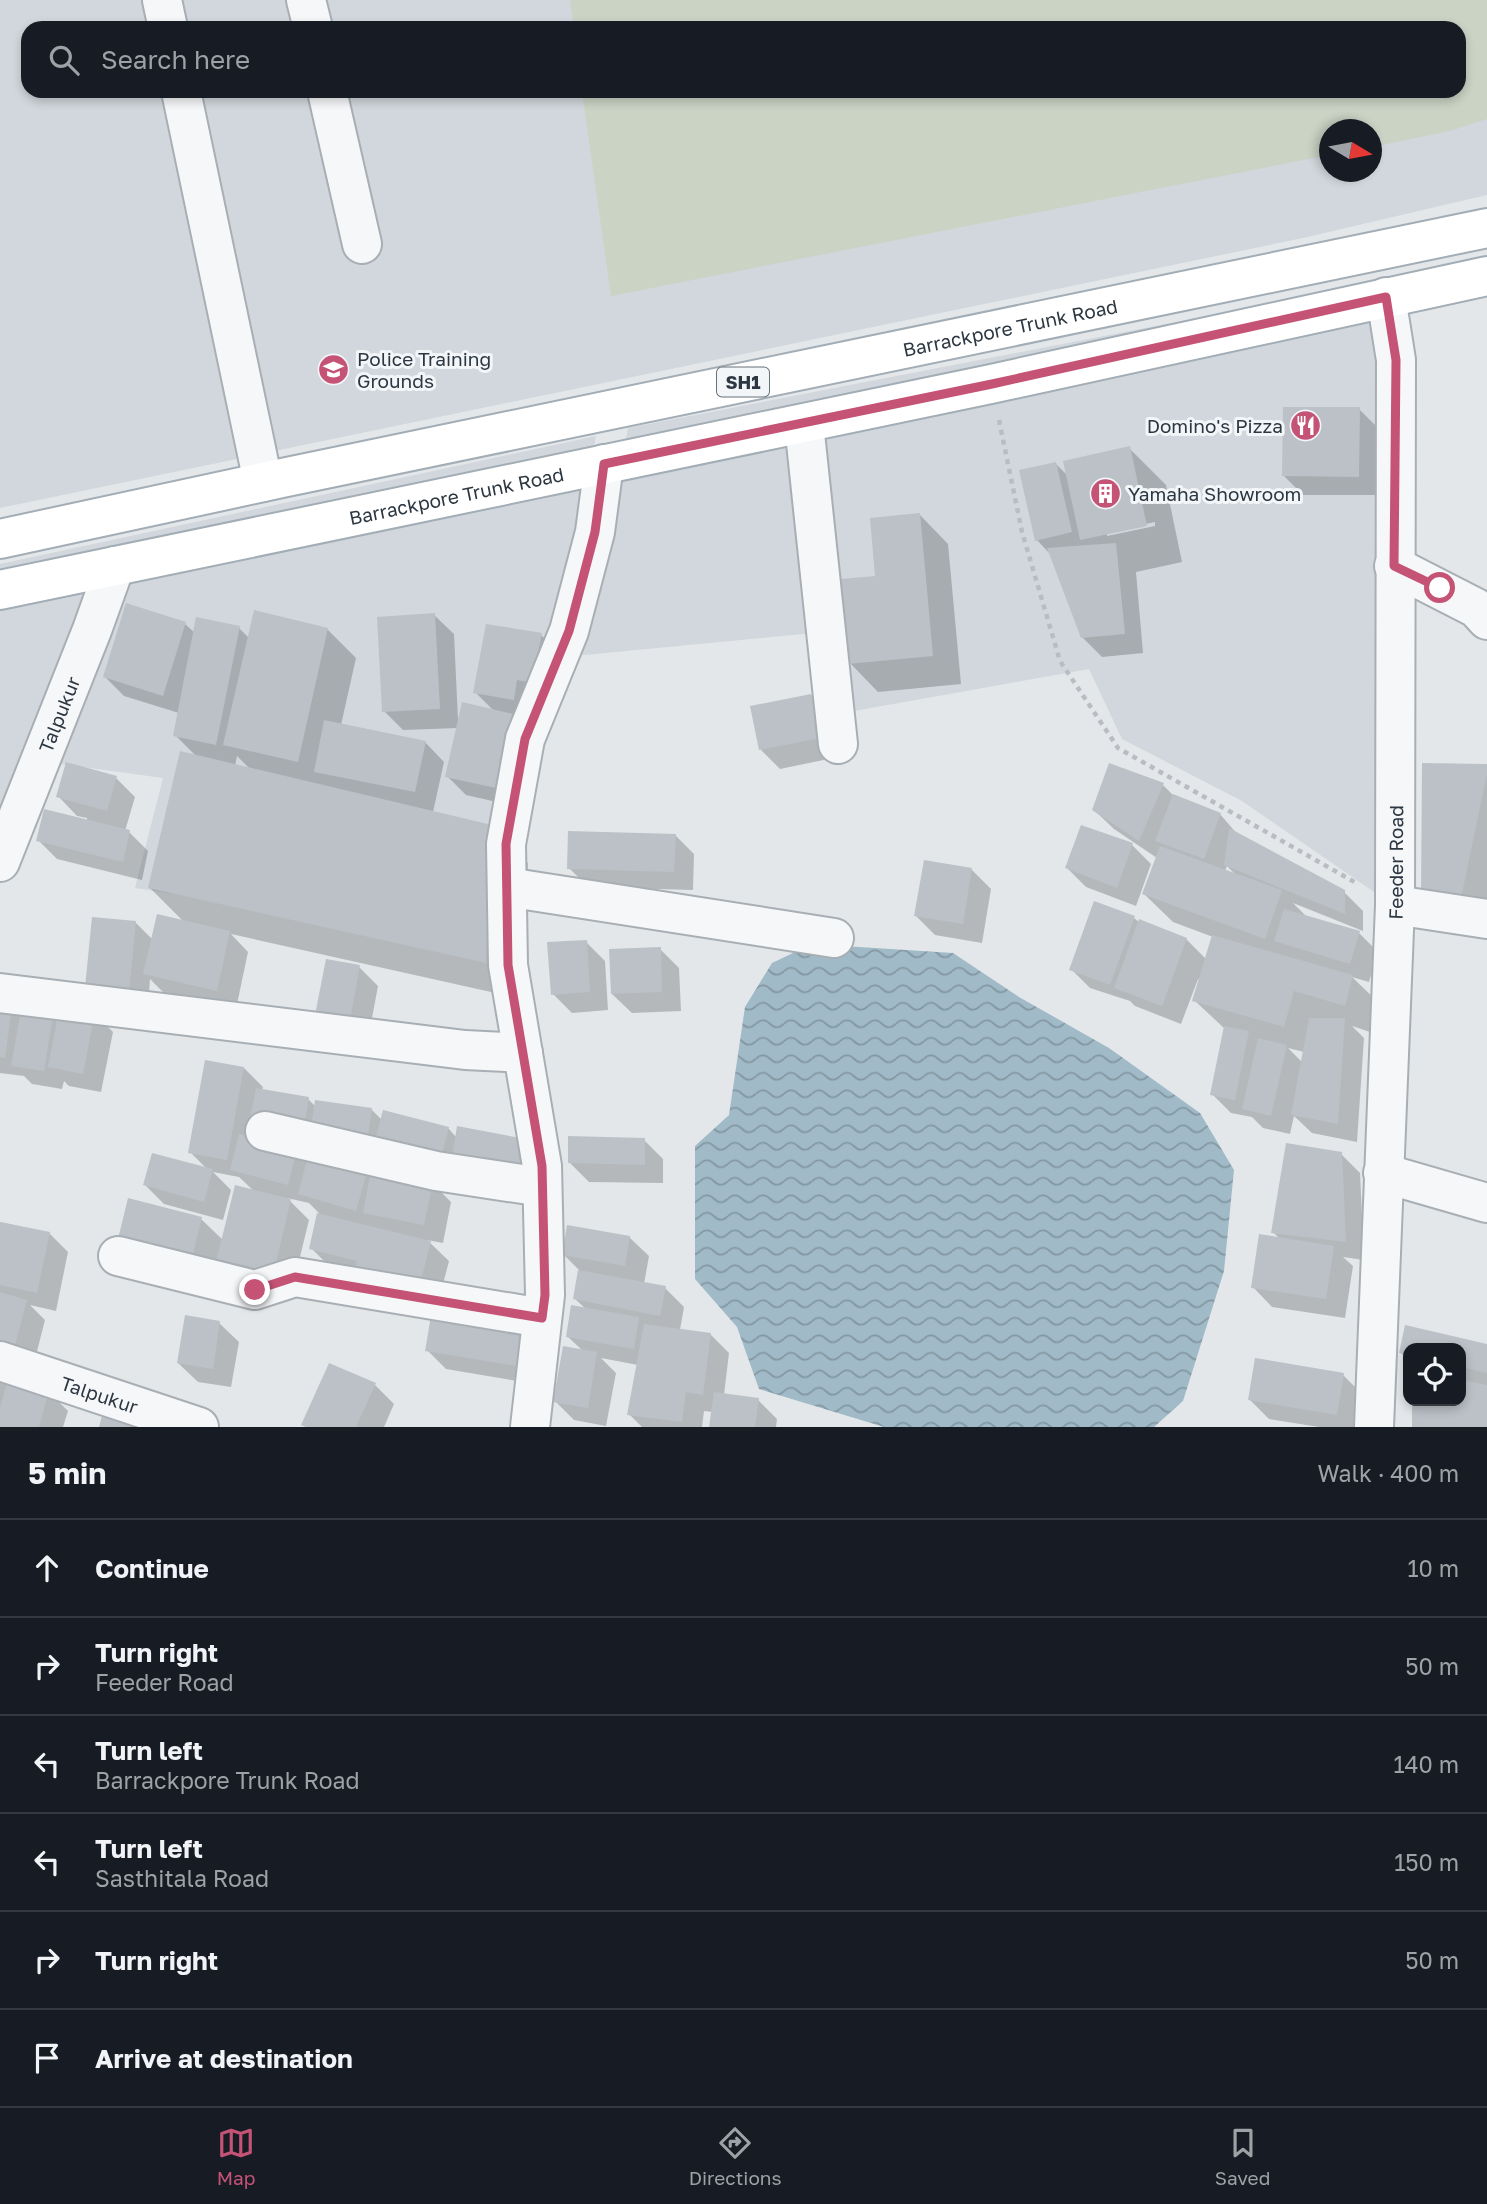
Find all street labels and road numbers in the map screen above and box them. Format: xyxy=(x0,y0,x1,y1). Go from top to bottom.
street label: Barrackpore Trunk Road xyxy=(900,293,1119,360)
road number: SH1 xyxy=(717,368,769,396)
street label: Barrackpore Trunk Road xyxy=(347,462,566,529)
street label: Talpukur xyxy=(33,672,84,756)
street label: Feeder Road xyxy=(1383,805,1407,920)
street label: Talpukur xyxy=(58,1371,142,1418)

